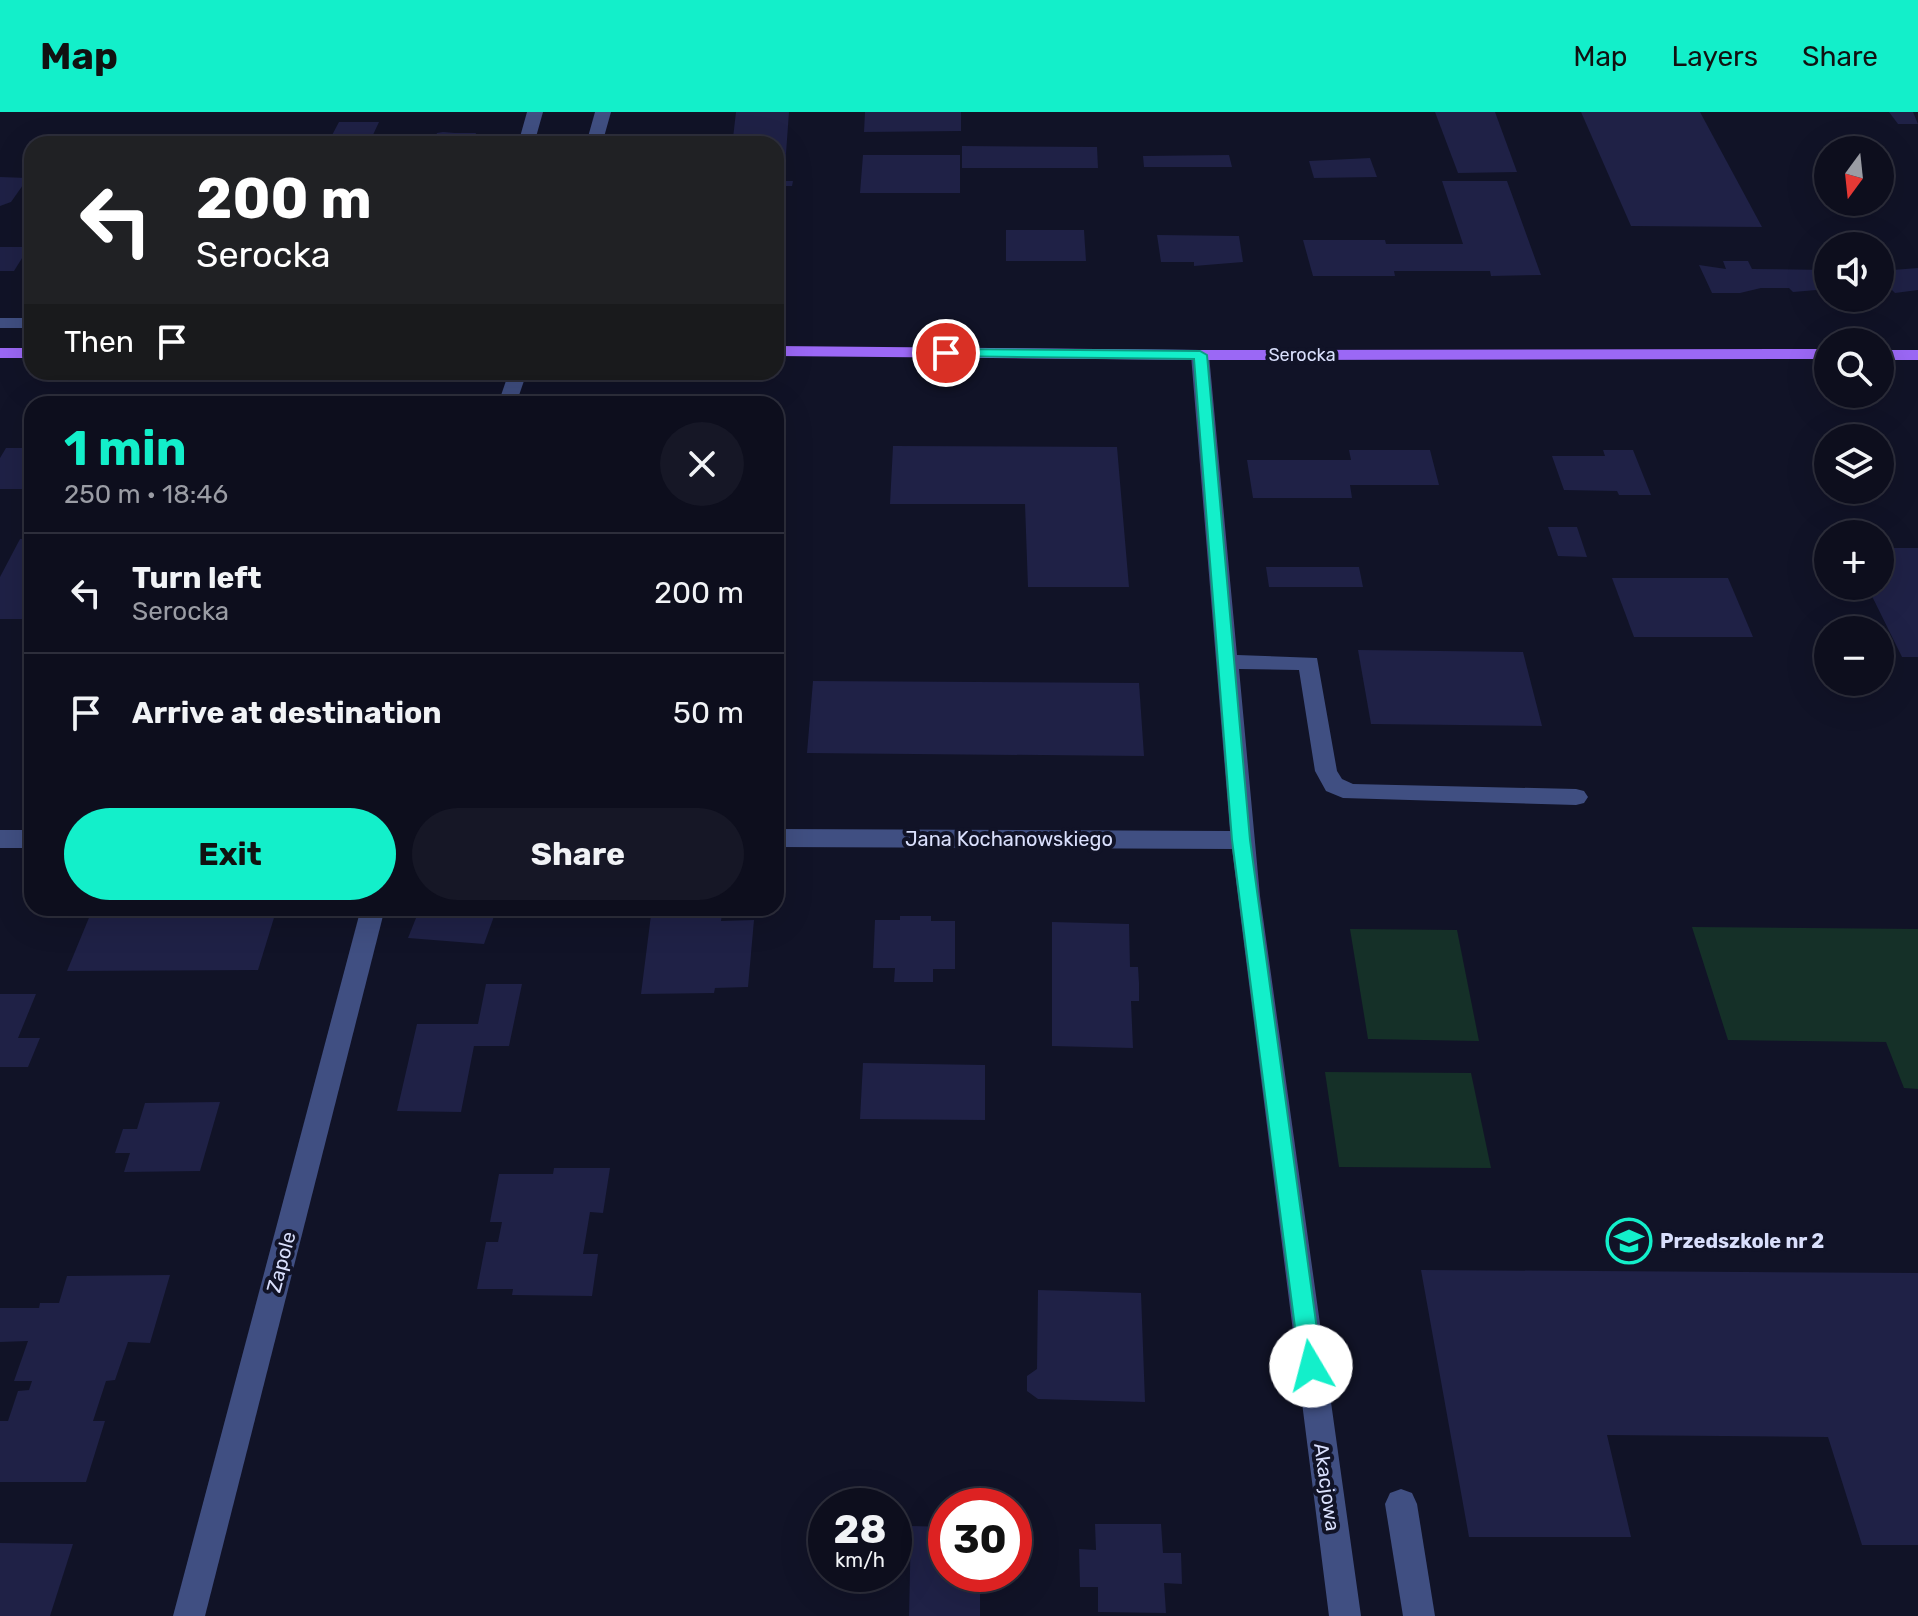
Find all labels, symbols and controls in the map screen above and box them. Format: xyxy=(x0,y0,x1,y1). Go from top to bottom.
text: Map xyxy=(40,33,118,79)
text: Map xyxy=(1573,40,1628,73)
text: Layers xyxy=(1672,40,1758,73)
text: Share xyxy=(1802,40,1878,73)
north arrow xyxy=(1814,136,1894,216)
map controls xyxy=(1814,136,1894,696)
text: 200 m xyxy=(196,166,372,232)
icon: left xyxy=(64,168,168,272)
button: sound xyxy=(1814,232,1894,312)
text: Serocka xyxy=(196,233,331,276)
pin xyxy=(912,319,980,387)
icon: arrive xyxy=(150,320,194,364)
text: Then xyxy=(64,324,134,360)
button: search xyxy=(1814,328,1894,408)
icon: arrive xyxy=(924,331,968,375)
street label: Serocka xyxy=(1268,344,1336,366)
text: 1 min xyxy=(64,420,187,477)
button: close xyxy=(660,422,744,506)
button: layers xyxy=(1814,424,1894,504)
text: 250 m · 18:46 xyxy=(64,479,228,510)
button: + xyxy=(1814,520,1894,600)
text: Turn left xyxy=(132,560,262,596)
icon: left xyxy=(64,571,108,615)
text: 200 m xyxy=(654,575,744,611)
text: Serocka xyxy=(132,596,229,627)
button: − xyxy=(1814,616,1894,696)
icon: arrive xyxy=(64,691,108,735)
text: Arrive at destination xyxy=(132,695,442,731)
text: 50 m xyxy=(673,695,744,731)
button: Exit xyxy=(64,808,396,900)
button: Share xyxy=(412,808,744,900)
street label: Jana Kochanowskiego xyxy=(905,827,1113,851)
school or university icon: Przedszkole nr 2 xyxy=(1605,1217,1653,1265)
street label: Zapole xyxy=(261,1229,301,1295)
place label: Przedszkole nr 2 xyxy=(1660,1229,1824,1253)
position arrow xyxy=(1269,1324,1353,1408)
street label: Akacjowa xyxy=(1309,1441,1345,1533)
speed limit sign: 30 xyxy=(928,1488,1032,1592)
text: 28 xyxy=(833,1506,887,1553)
text: km/h xyxy=(835,1548,885,1572)

